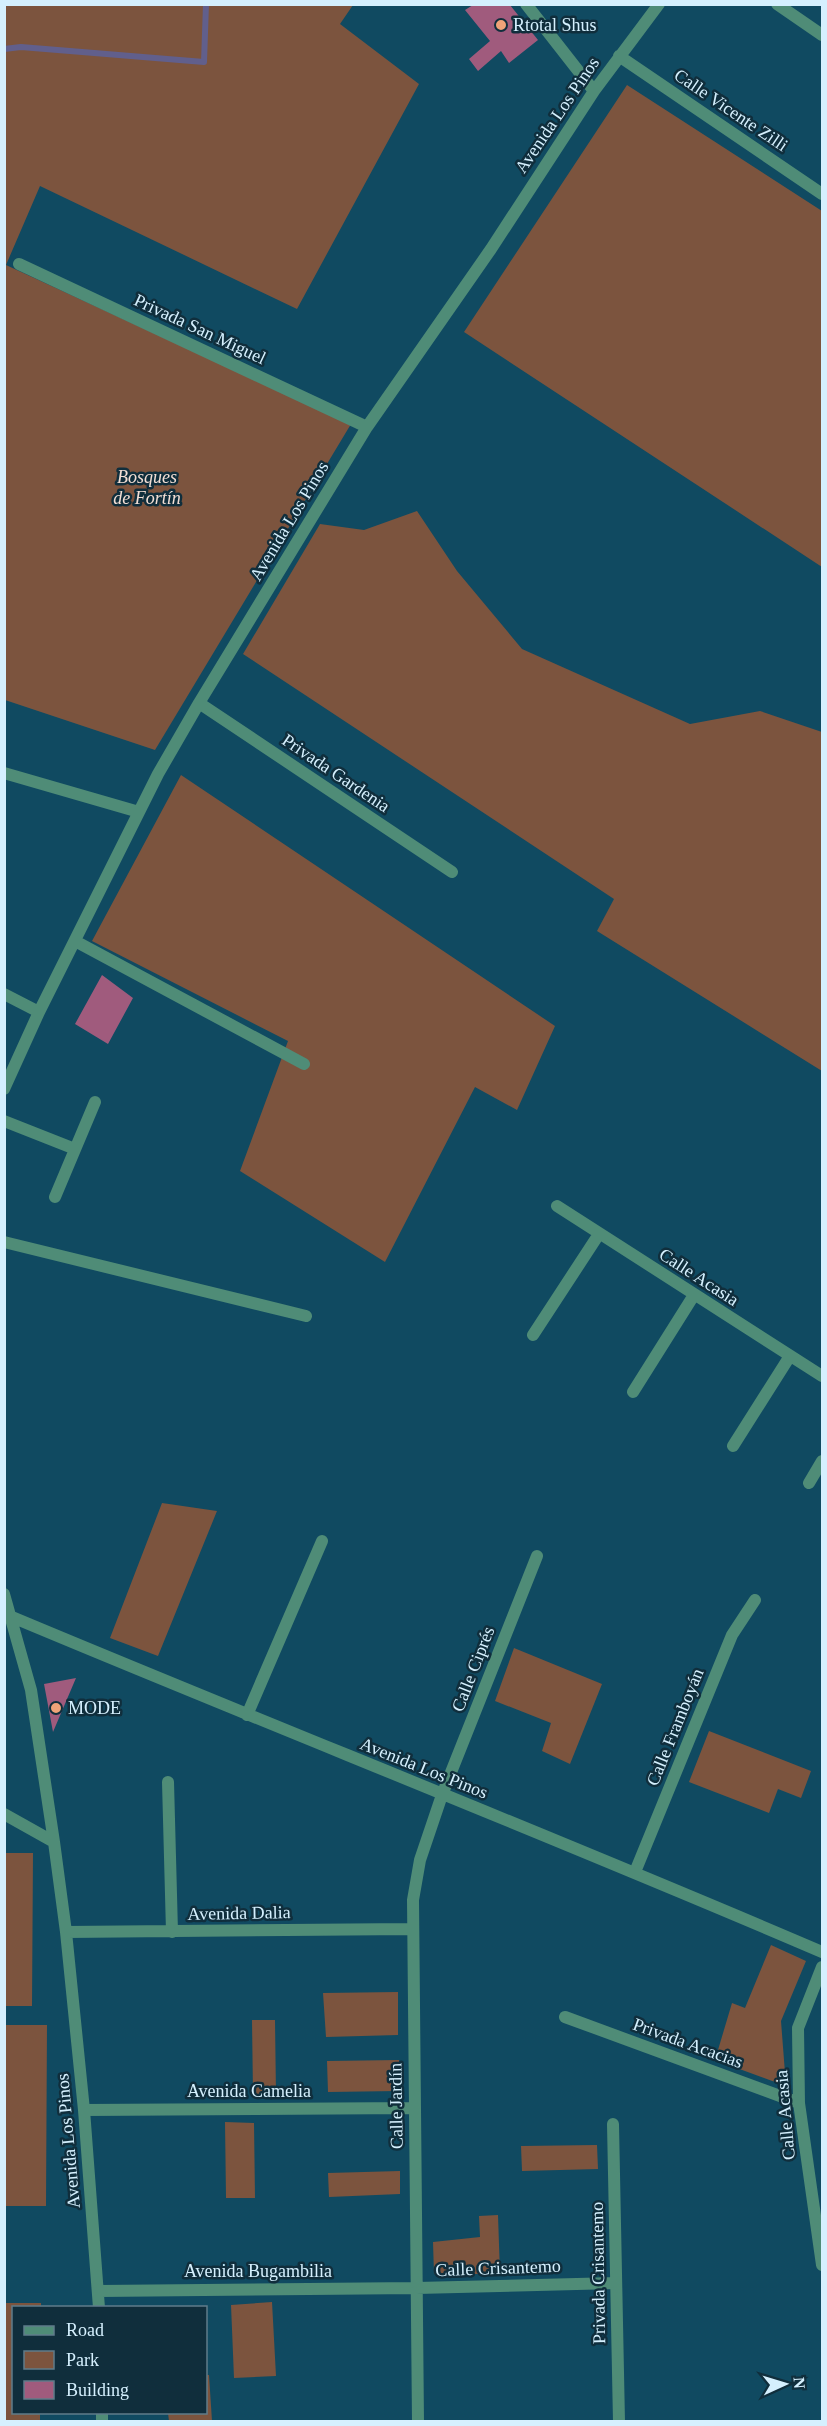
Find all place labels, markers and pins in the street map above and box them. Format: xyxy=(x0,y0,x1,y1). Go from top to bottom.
place label: Rtotal Shus xyxy=(513,15,597,35)
marker: Rtotal Shus xyxy=(494,18,508,32)
place label: MODE xyxy=(68,1698,121,1718)
marker: MODE xyxy=(49,1701,63,1715)

